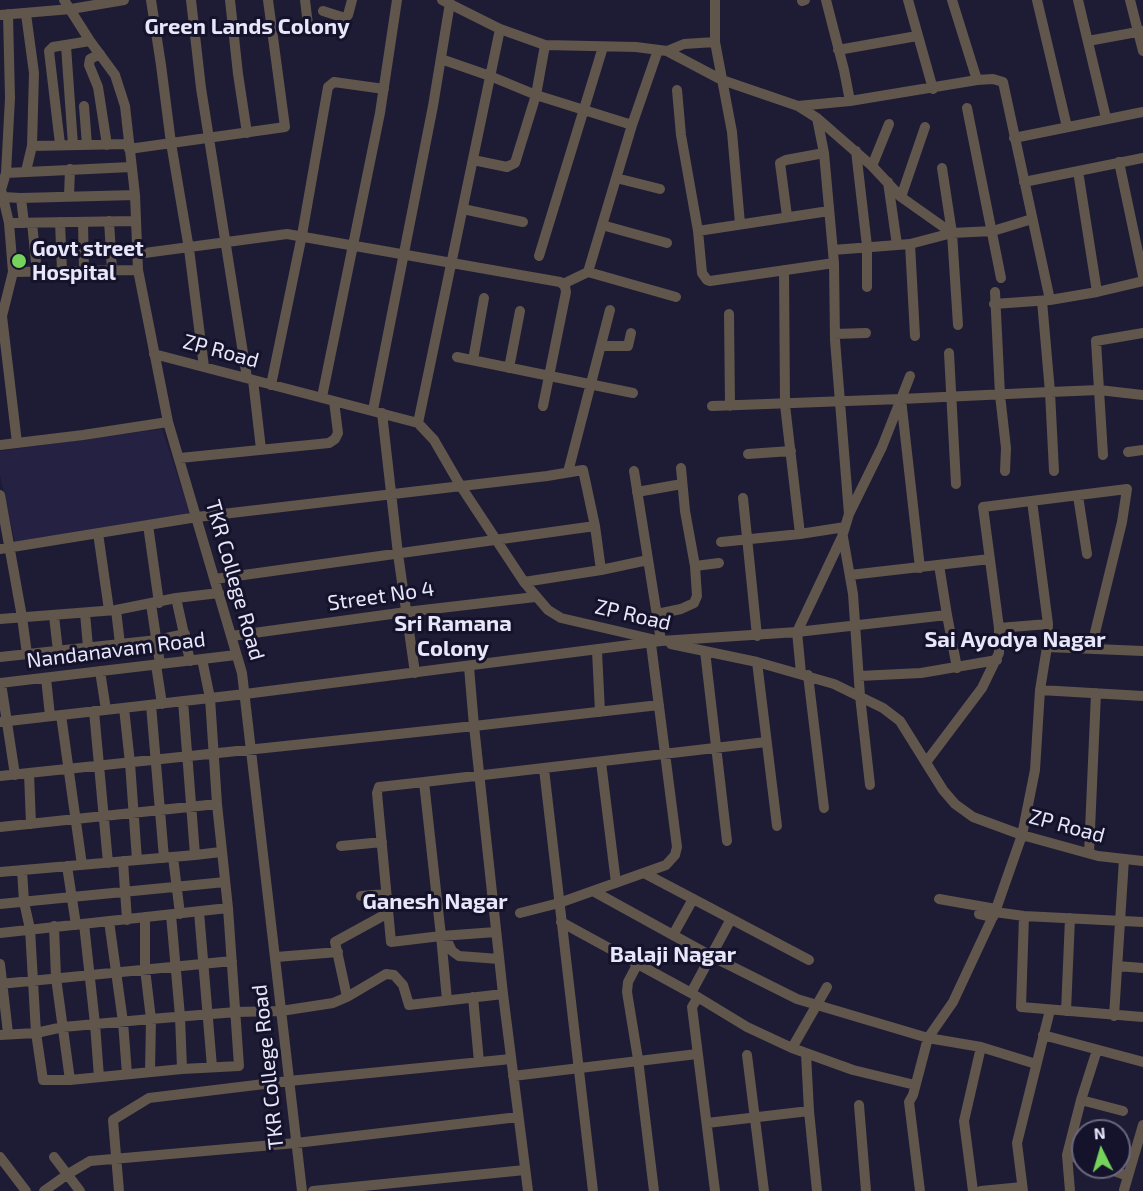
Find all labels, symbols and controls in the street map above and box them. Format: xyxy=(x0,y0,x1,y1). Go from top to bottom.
district label: Green Lands Colony xyxy=(144,14,350,40)
place label: Govt street Hospital xyxy=(32,236,144,286)
marker: Govt street Hospital xyxy=(10,252,28,270)
street label: ZP Road xyxy=(180,329,262,373)
street label: TKR College Road xyxy=(200,497,270,663)
street label: Street No 4 xyxy=(326,576,436,616)
street label: ZP Road xyxy=(592,594,674,636)
district label: Sri Ramana Colony xyxy=(394,611,512,662)
street label: Nandanavam Road xyxy=(25,627,207,673)
district label: Sai Ayodya Nagar xyxy=(924,627,1106,653)
street label: ZP Road xyxy=(1026,804,1108,848)
district label: Ganesh Nagar xyxy=(362,889,508,915)
district label: Balaji Nagar xyxy=(610,942,736,968)
street label: TKR College Road xyxy=(247,983,289,1151)
north arrow xyxy=(1071,1119,1131,1179)
text: N xyxy=(1093,1123,1106,1143)

